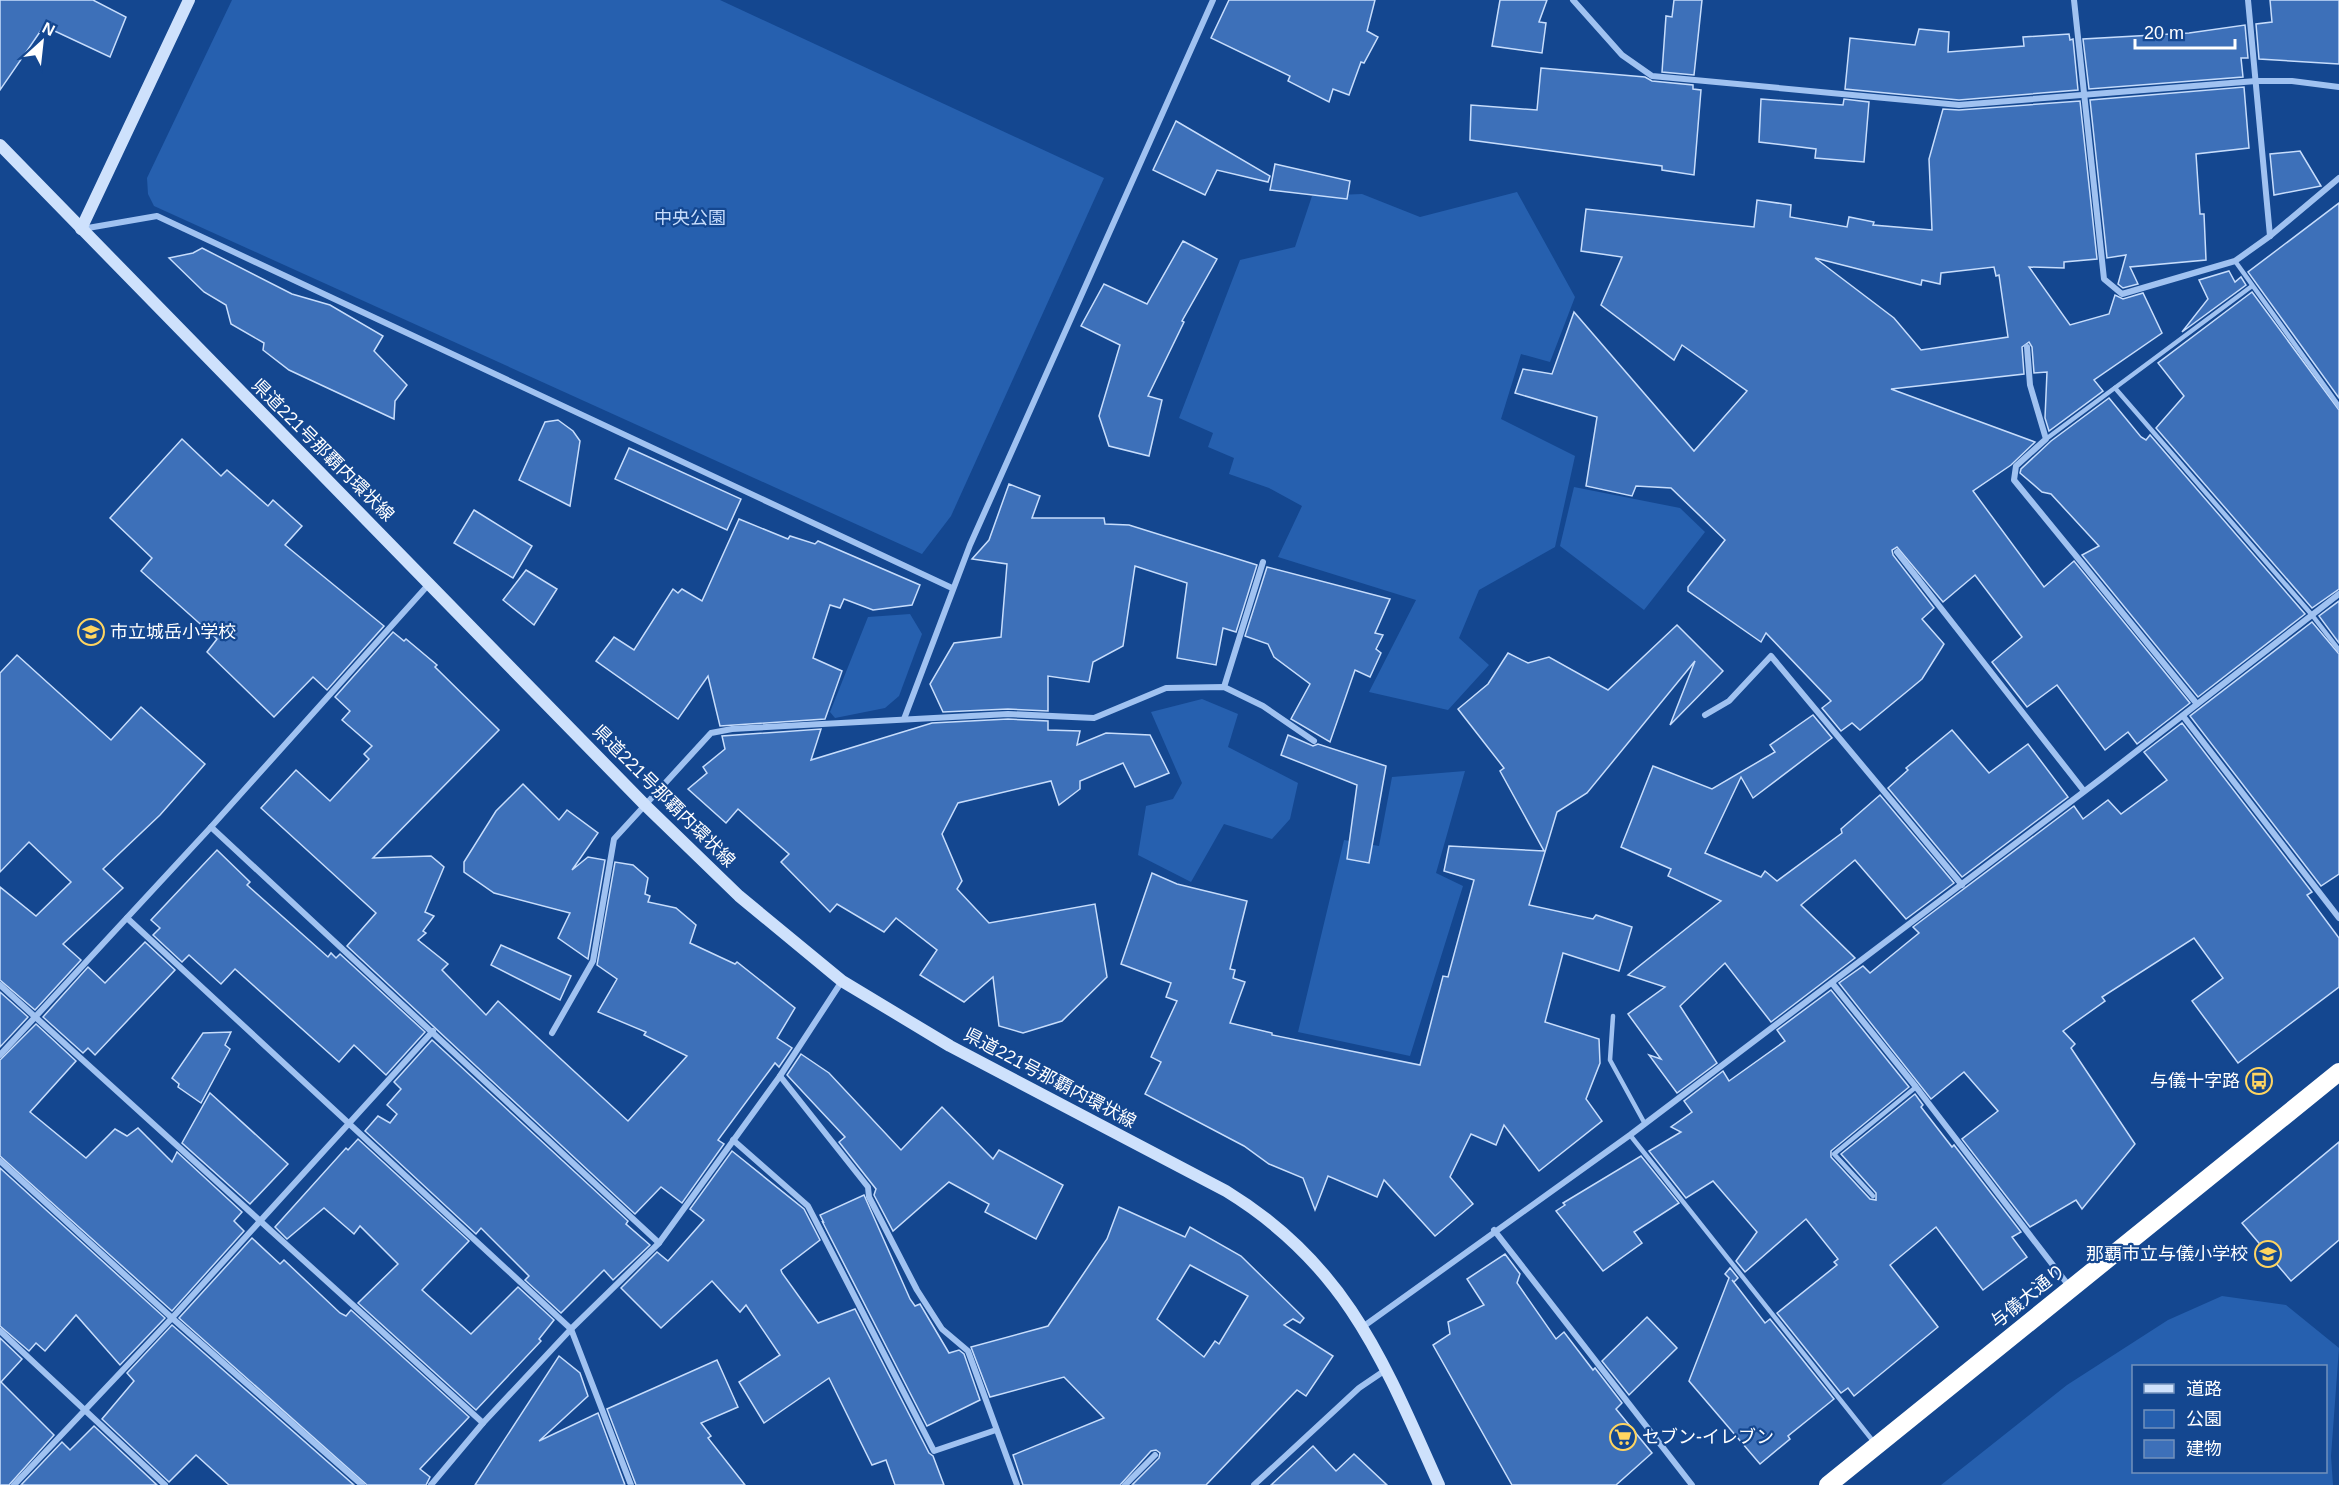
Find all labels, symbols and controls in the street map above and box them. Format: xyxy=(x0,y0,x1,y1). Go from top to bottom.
north arrow xyxy=(12,12,72,72)
scale bar xyxy=(2135,12,2236,50)
text: N xyxy=(40,19,58,39)
text: 20 m xyxy=(2144,23,2184,43)
park label: 中央公園 xyxy=(654,208,726,228)
street label: 県道221号那覇内環状線 xyxy=(248,375,398,525)
school or university icon: 市立城岳小学校 xyxy=(76,617,106,647)
place label: 市立城岳小学校 xyxy=(110,622,236,642)
street label: 県道221号那覇内環状線 xyxy=(589,721,739,871)
street label: 県道221号那覇内環状線 xyxy=(961,1024,1139,1132)
bus stop icon: 与儀十字路 xyxy=(2244,1066,2274,1096)
place label: 与儀十字路 xyxy=(2150,1071,2240,1091)
school or university icon: 那覇市立与儀小学校 xyxy=(2253,1239,2283,1269)
place label: 那覇市立与儀小学校 xyxy=(2086,1244,2248,1264)
street label: 与儀大通り xyxy=(1987,1260,2069,1332)
legend xyxy=(2132,1365,2327,1473)
text: 道路 xyxy=(2186,1379,2222,1399)
text: 公園 xyxy=(2186,1409,2222,1429)
supermarket icon: セブン-イレブン xyxy=(1608,1422,1638,1452)
place label: セブン-イレブン xyxy=(1642,1427,1774,1447)
text: 建物 xyxy=(2186,1439,2222,1459)

